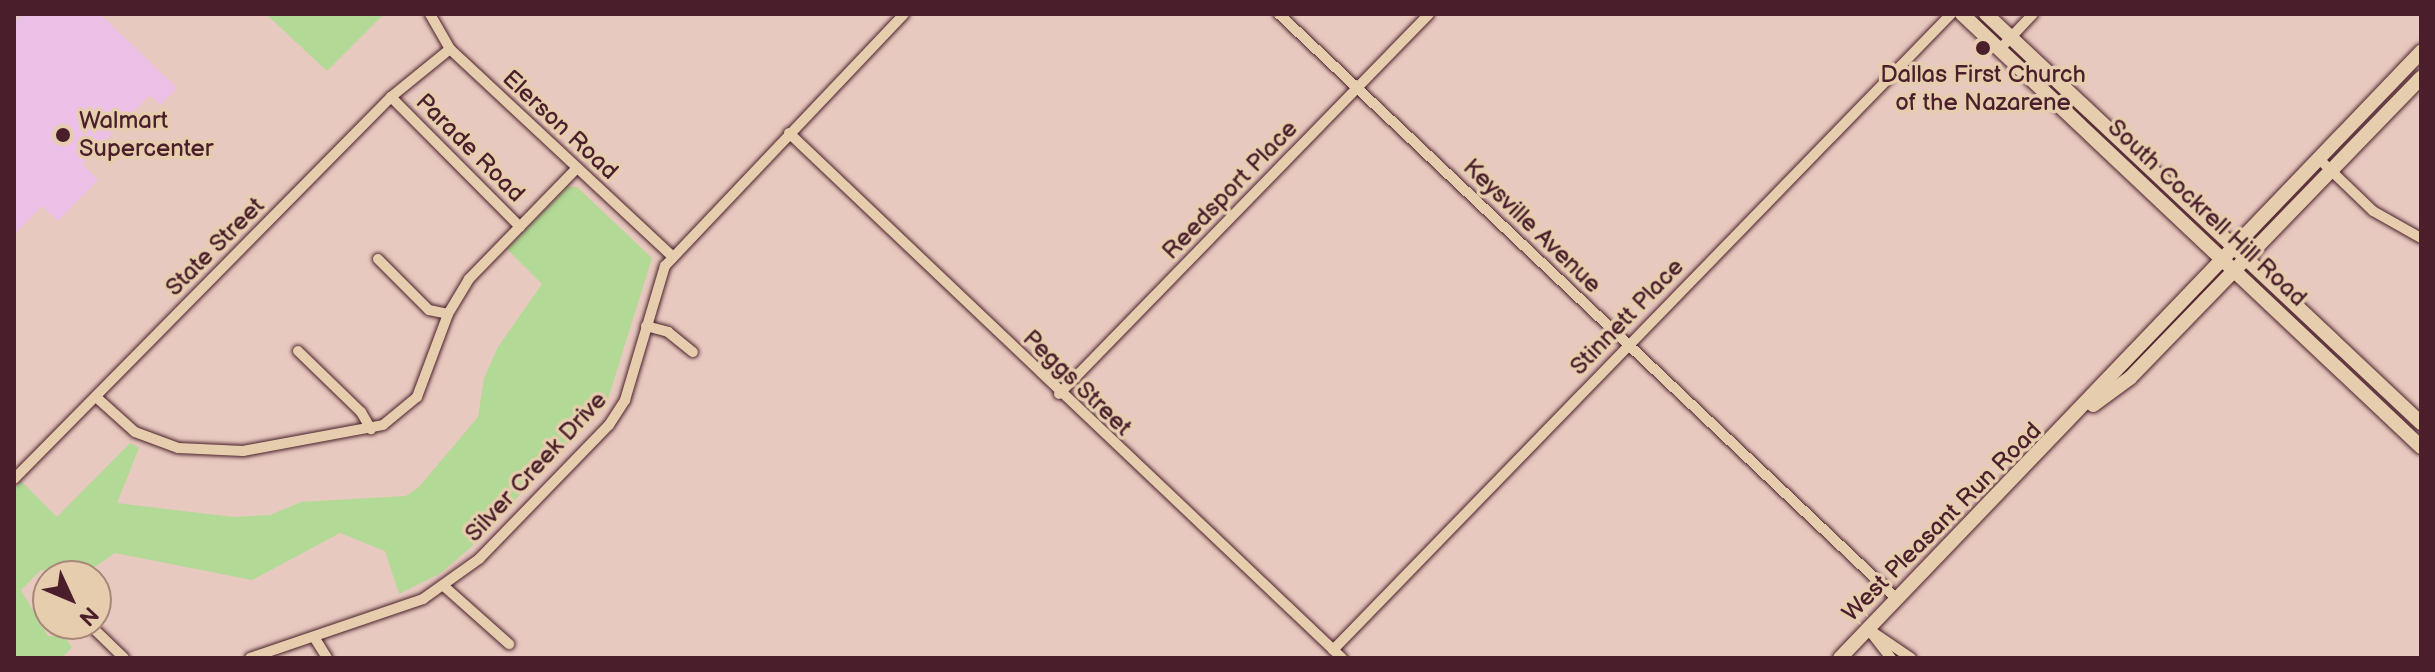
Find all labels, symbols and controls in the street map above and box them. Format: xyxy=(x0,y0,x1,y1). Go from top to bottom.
marker: Dallas First Church of the Nazarene xyxy=(1974,39,1992,57)
place label: Dallas First Church of the Nazarene xyxy=(1880,61,2086,117)
street label: Elerson Road xyxy=(496,64,624,186)
street label: Parade Road xyxy=(410,88,530,208)
place label: Walmart Supercenter xyxy=(79,107,213,163)
street label: South Cockrell Hill Road xyxy=(2102,113,2312,313)
street label: Reedsport Place xyxy=(1156,114,1304,266)
marker: Walmart Supercenter xyxy=(54,126,72,144)
street label: Keysville Avenue xyxy=(1457,153,1607,299)
street label: State Street xyxy=(160,192,270,302)
street label: Stinnett Place xyxy=(1564,253,1690,381)
street label: Peggs Street xyxy=(1017,324,1137,442)
street label: Silver Creek Drive xyxy=(459,386,613,548)
street label: West Pleasant Run Road xyxy=(1836,416,2048,628)
north arrow xyxy=(32,560,112,640)
text: N xyxy=(73,600,104,631)

